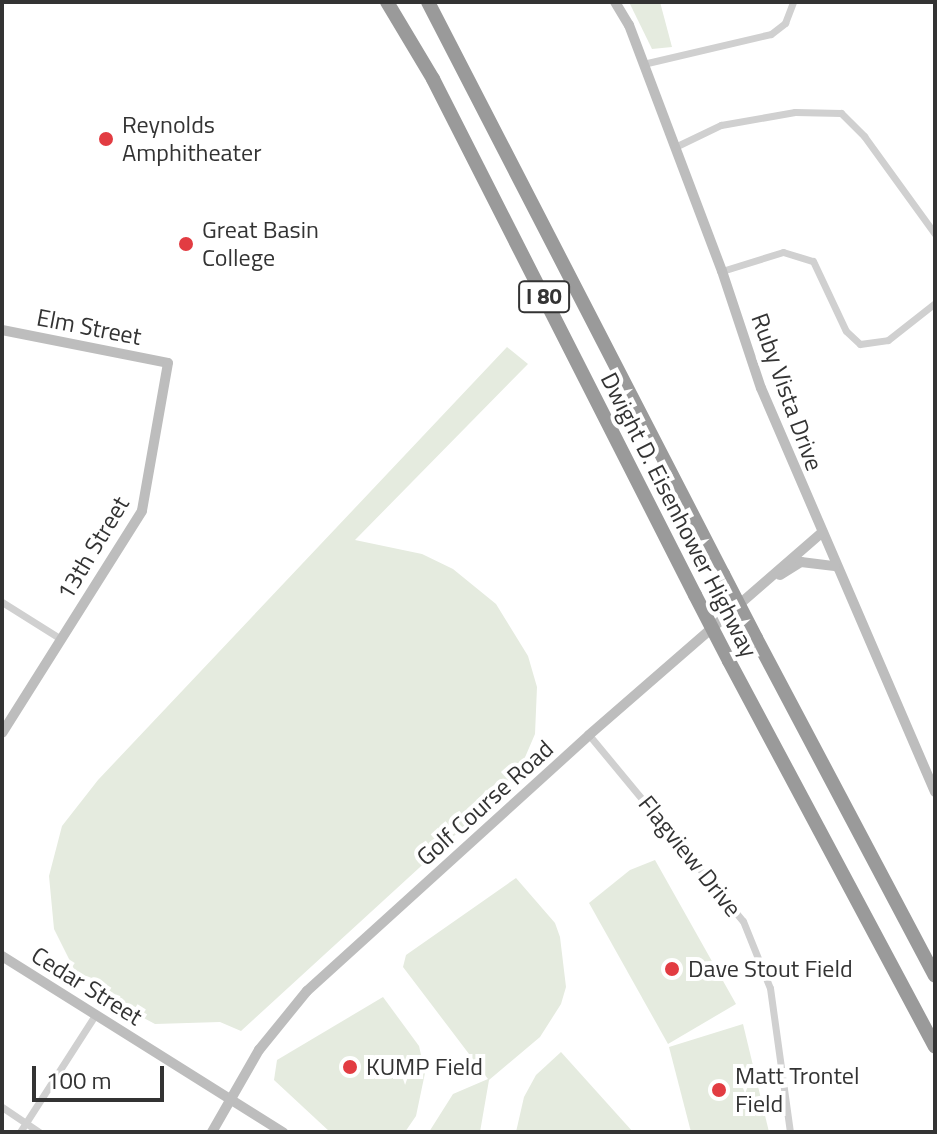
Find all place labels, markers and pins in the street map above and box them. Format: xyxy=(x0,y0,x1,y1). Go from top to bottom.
place label: Reynolds Amphitheater xyxy=(122,111,261,167)
marker: Reynolds Amphitheater xyxy=(97,130,115,148)
place label: Great Basin College xyxy=(202,216,319,272)
marker: Great Basin College xyxy=(177,235,195,253)
place label: Dave Stout Field xyxy=(688,955,853,983)
marker: Dave Stout Field xyxy=(663,960,681,978)
place label: KUMP Field xyxy=(366,1053,483,1081)
marker: KUMP Field xyxy=(341,1058,359,1076)
place label: Matt Trontel Field xyxy=(735,1062,860,1118)
marker: Matt Trontel Field xyxy=(710,1081,728,1099)

